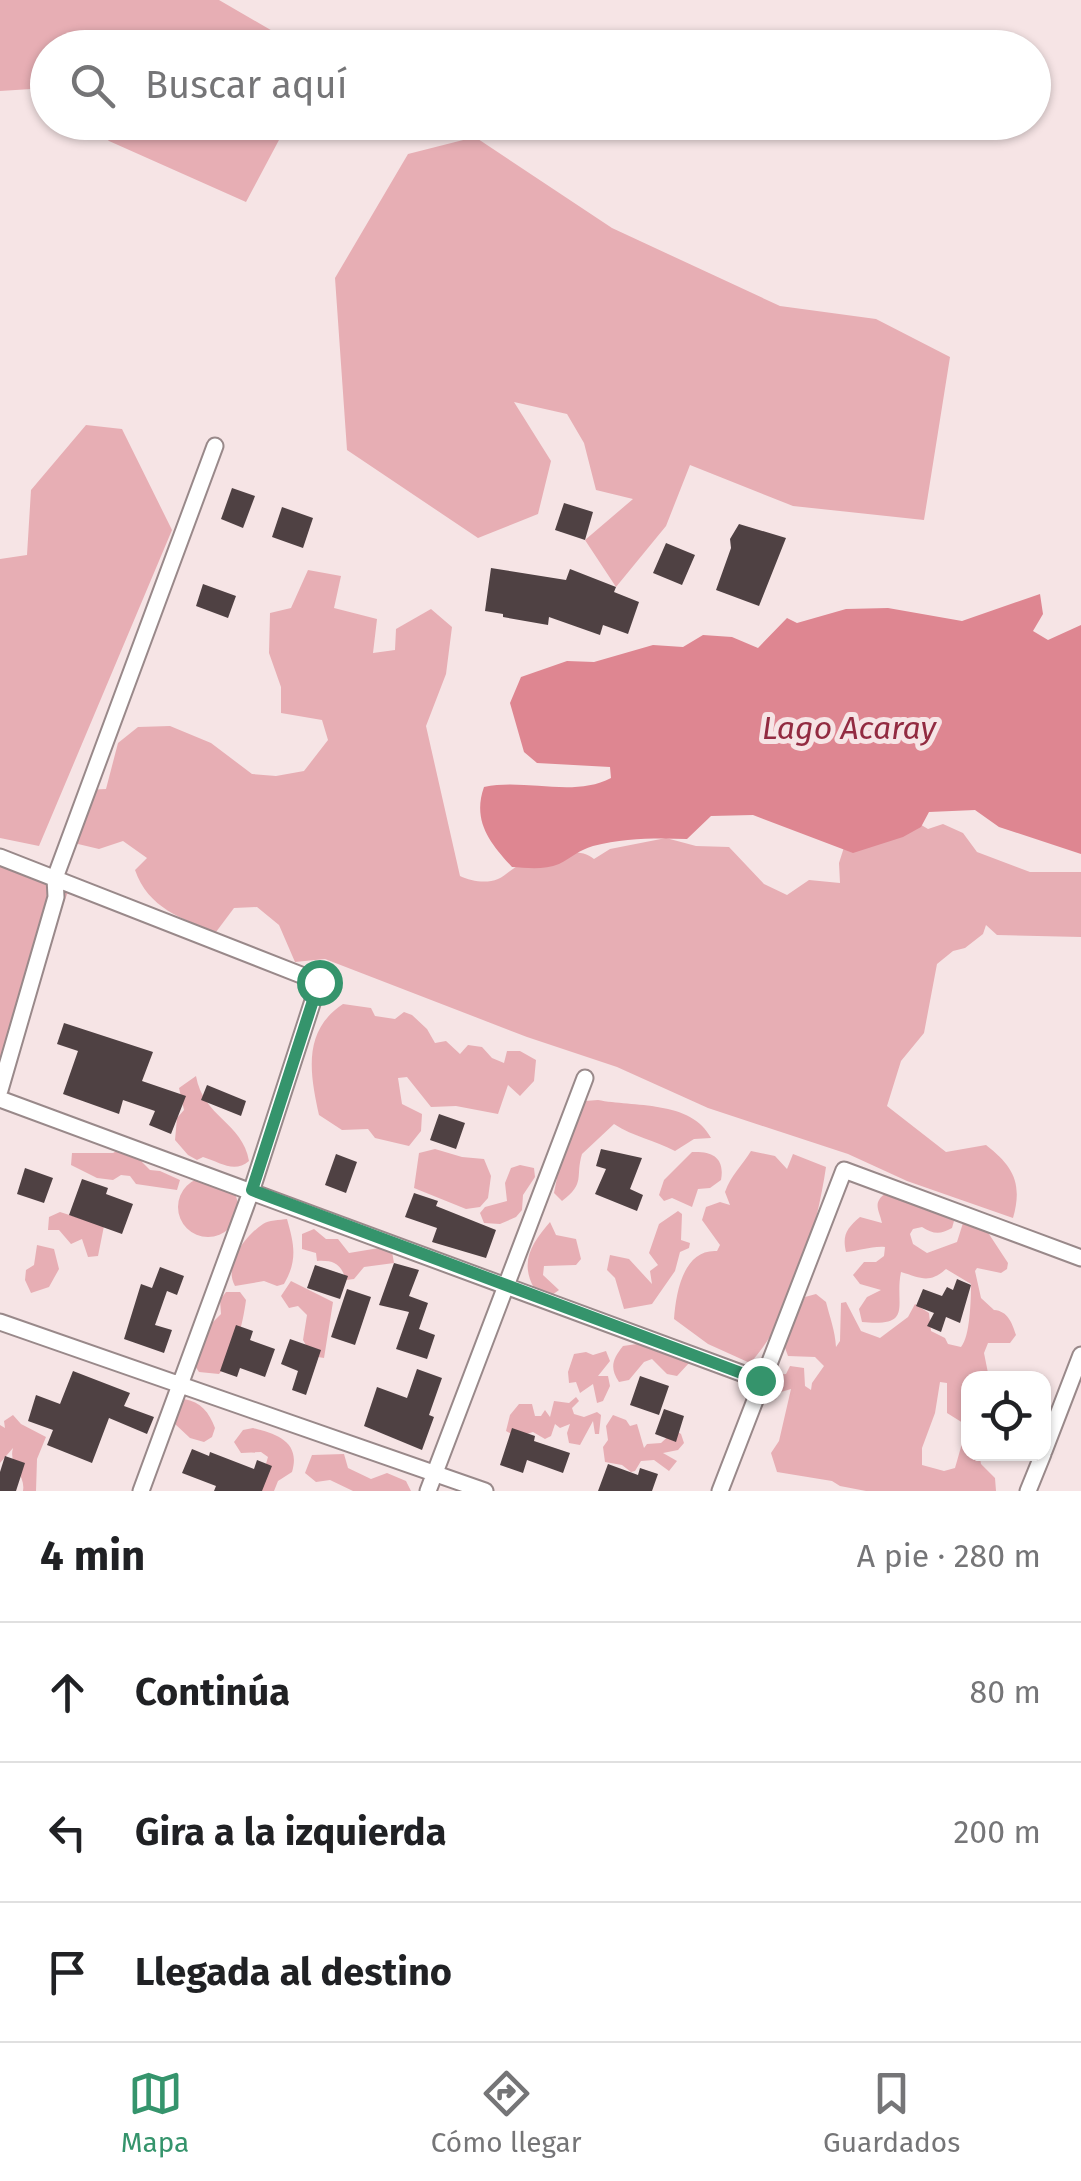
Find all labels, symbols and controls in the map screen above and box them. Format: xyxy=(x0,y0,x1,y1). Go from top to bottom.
search box xyxy=(30,30,1051,140)
icon: search xyxy=(65,58,120,113)
text: Buscar aquí xyxy=(145,62,347,108)
water label: Lago Acaray xyxy=(762,709,938,747)
route start xyxy=(297,960,343,1006)
route end xyxy=(738,1358,784,1404)
map controls xyxy=(961,1371,1051,1461)
button: locate xyxy=(961,1371,1051,1461)
text: 4 min xyxy=(40,1531,145,1581)
text: A pie · 280 m xyxy=(857,1537,1041,1575)
icon: ahead xyxy=(40,1665,95,1720)
text: Continúa xyxy=(135,1669,290,1715)
text: 80 m xyxy=(970,1673,1041,1711)
icon: left xyxy=(40,1805,95,1860)
text: Gira a la izquierda xyxy=(135,1809,447,1855)
text: 200 m xyxy=(954,1813,1041,1851)
icon: arrive xyxy=(40,1945,95,2000)
text: Llegada al destino xyxy=(135,1949,452,1995)
tab: Mapa xyxy=(121,2066,189,2159)
tab: Cómo llegar xyxy=(431,2066,582,2159)
tab: Guardados xyxy=(823,2066,960,2159)

